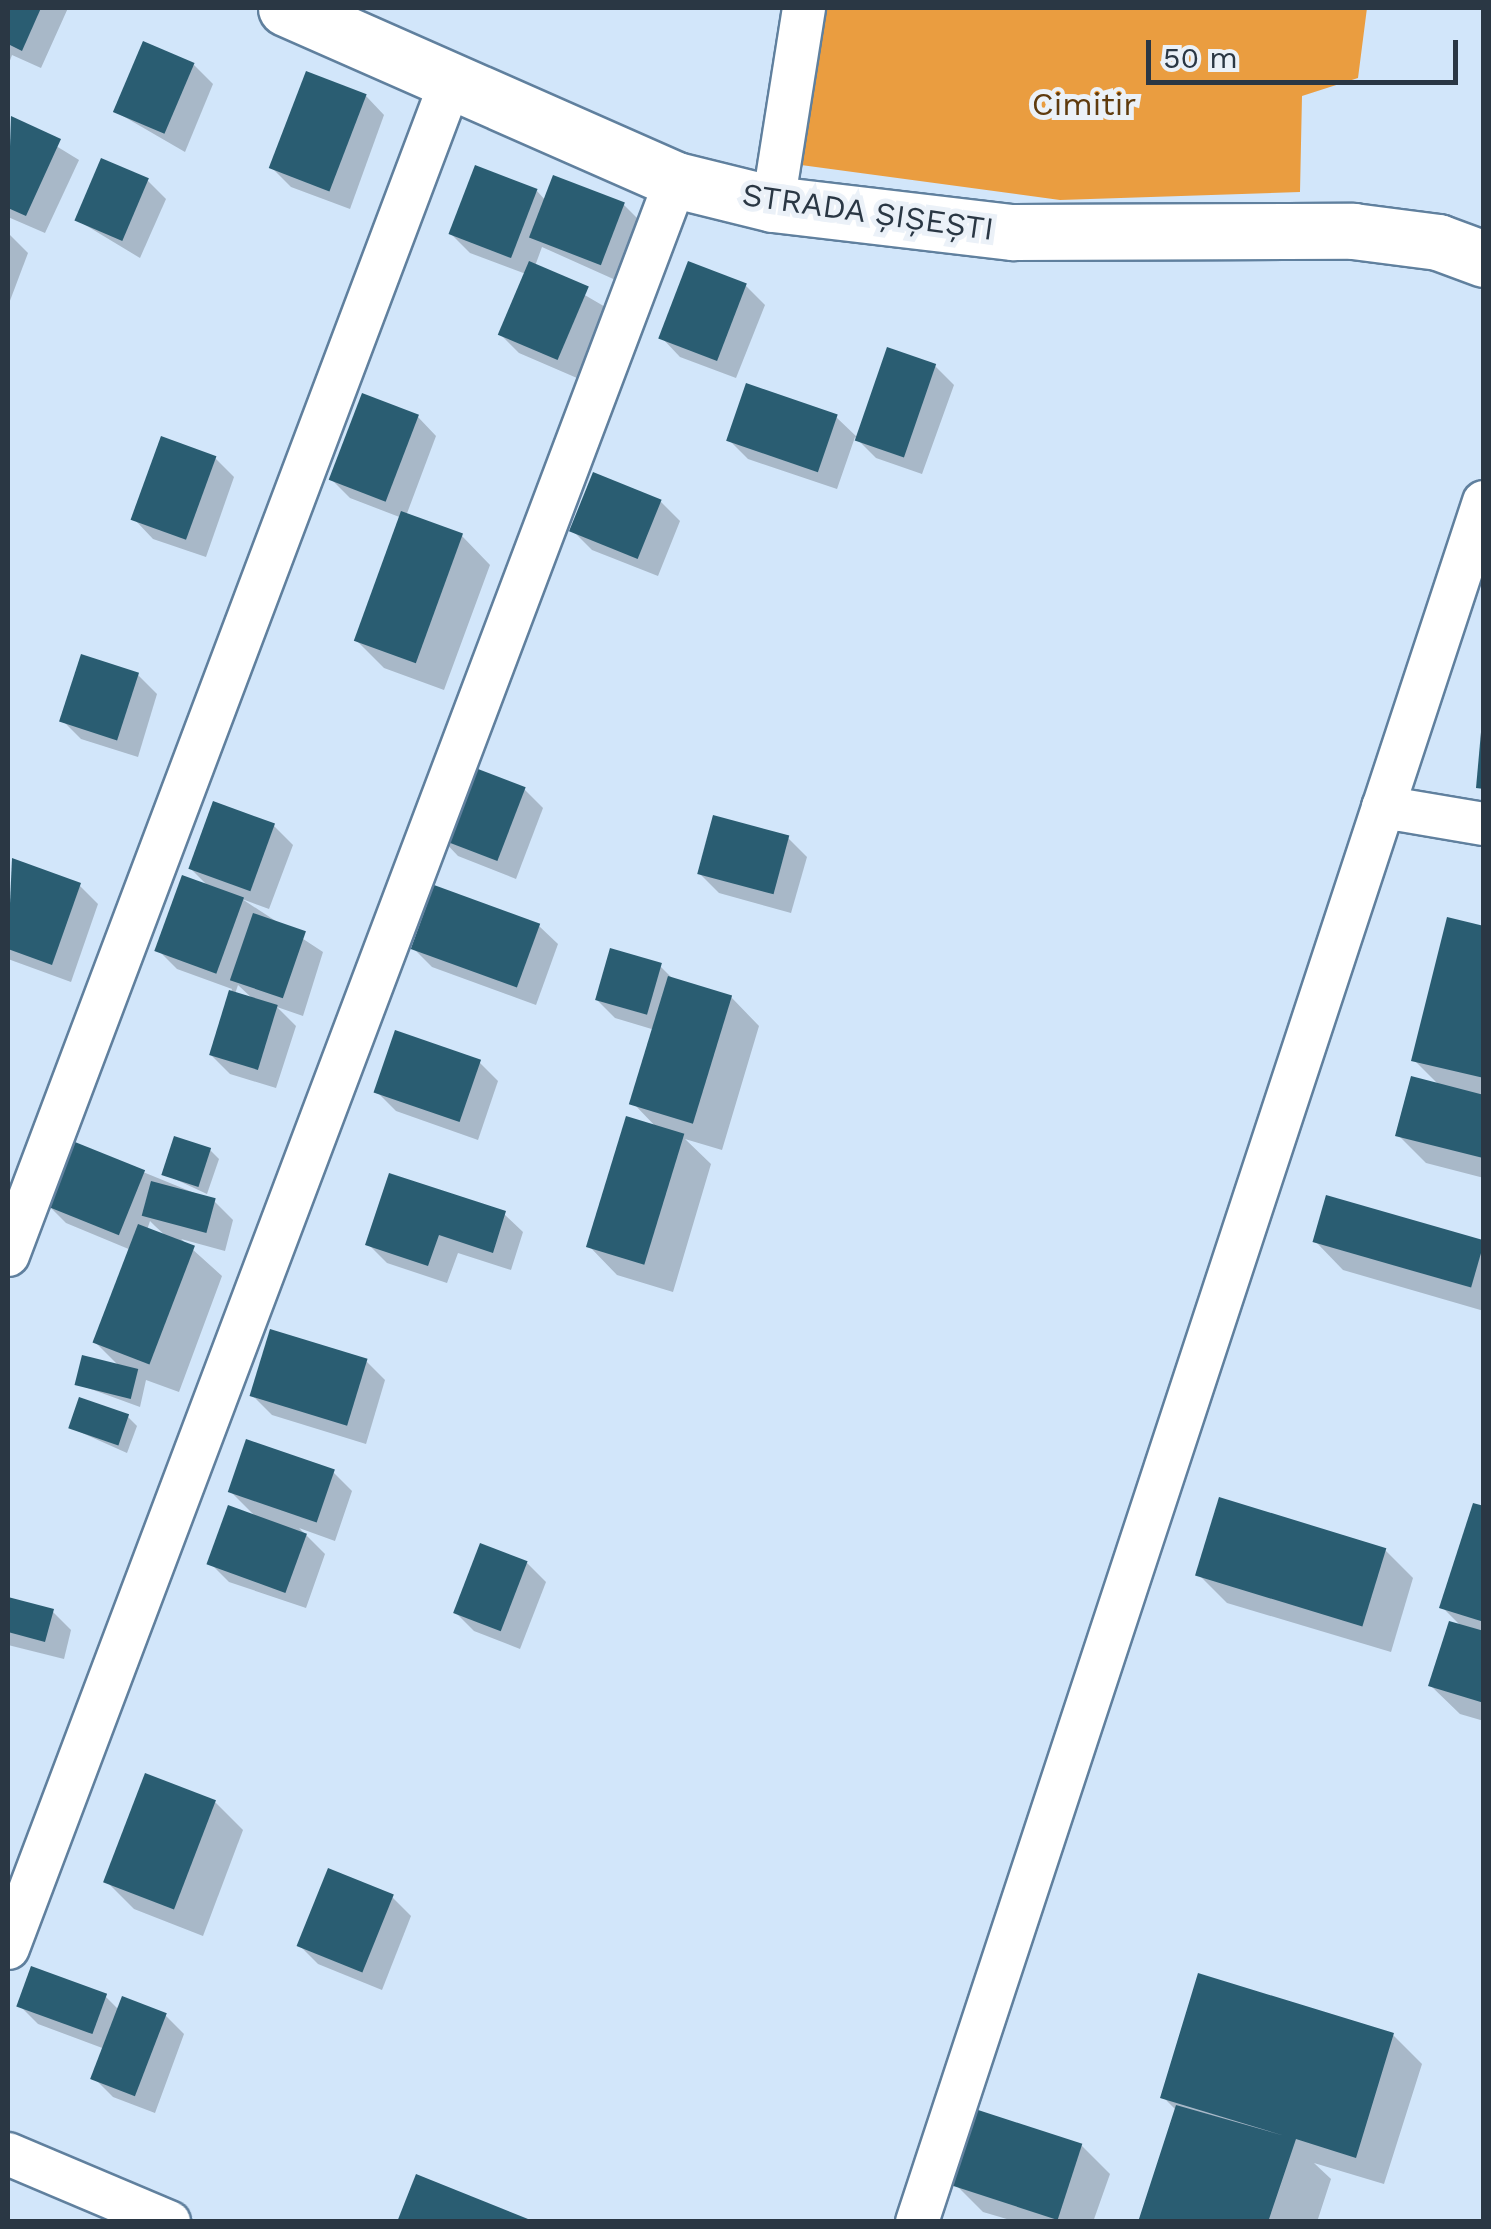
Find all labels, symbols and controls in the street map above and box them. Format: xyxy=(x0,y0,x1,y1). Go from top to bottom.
scale bar xyxy=(1151,20,1464,82)
text: 50 m xyxy=(1163,40,1238,75)
park label: Cimitir xyxy=(1032,85,1136,123)
street label: STRADA ȘIȘEȘTI xyxy=(739,175,997,249)

